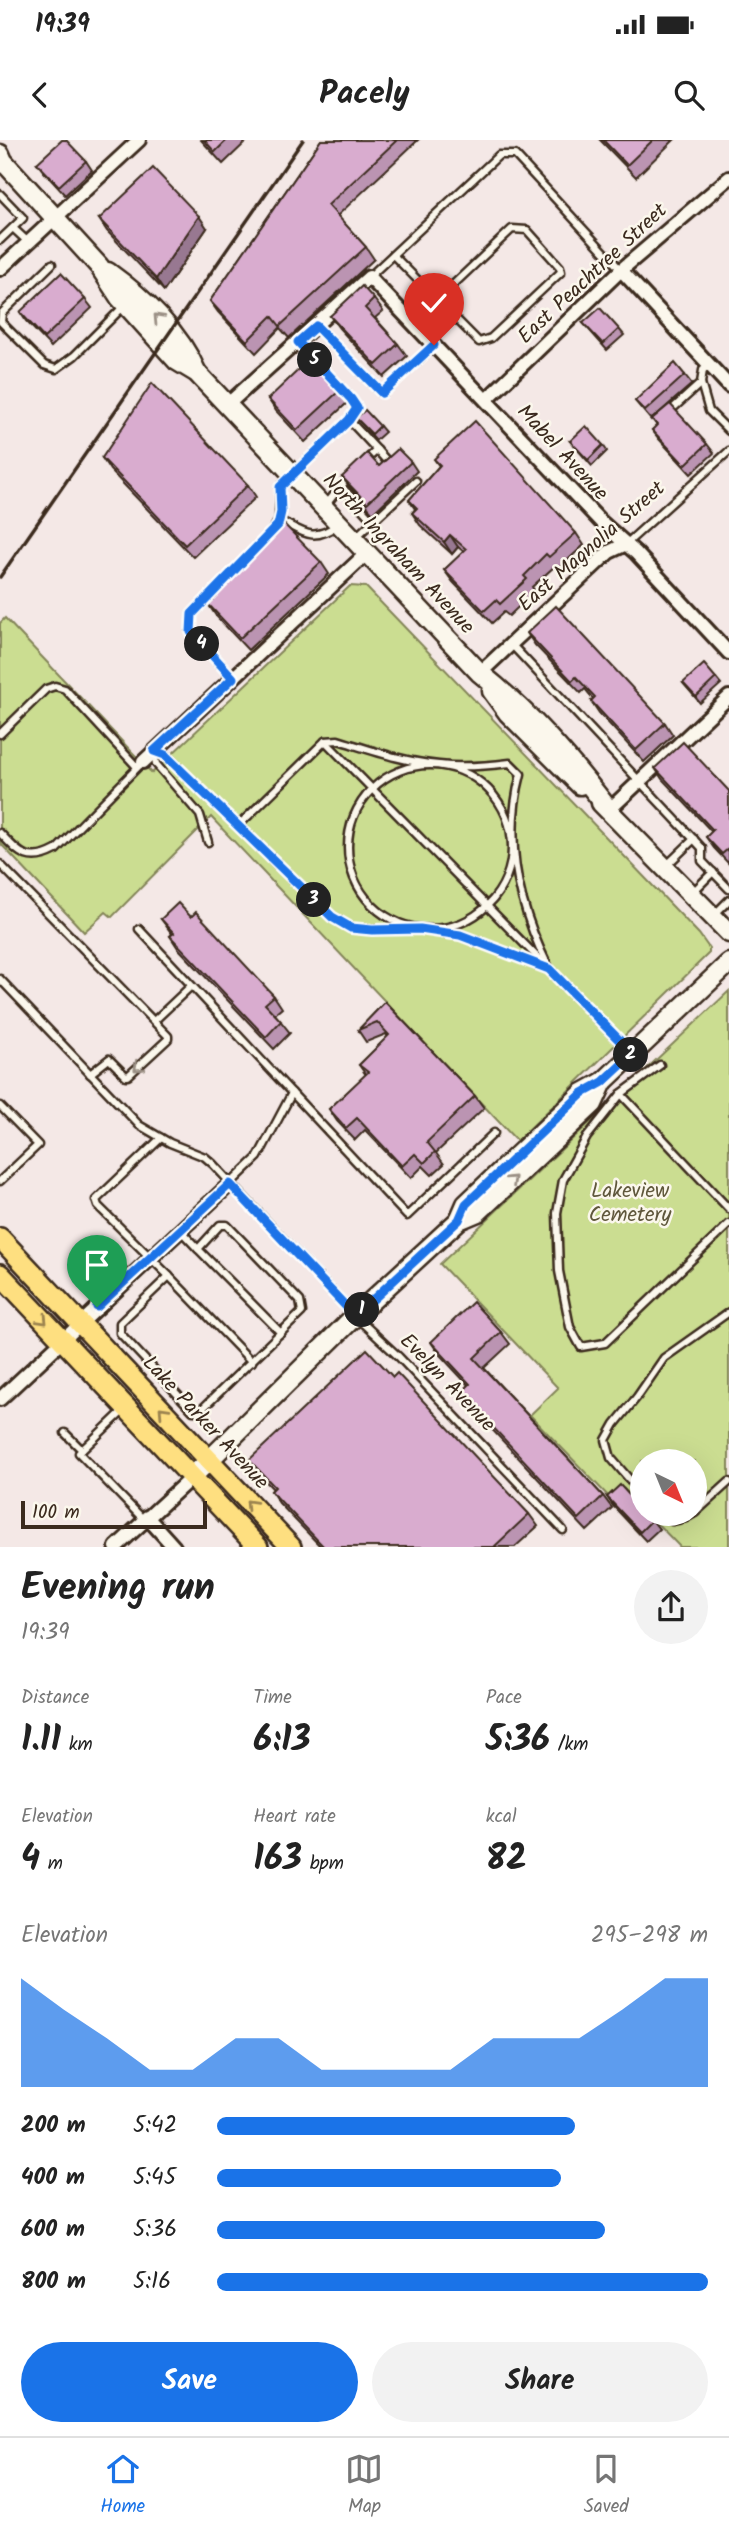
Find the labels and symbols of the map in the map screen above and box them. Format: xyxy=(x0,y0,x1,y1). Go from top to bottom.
street label: East Peachtree Street xyxy=(511,195,676,352)
pin xyxy=(404,273,464,345)
one-way arrow xyxy=(154,313,166,326)
pin: 5 xyxy=(298,342,332,378)
street label: Mabel Avenue xyxy=(508,397,616,509)
street label: North Ingraham Avenue xyxy=(314,466,482,643)
street label: East Magnolia Street xyxy=(511,473,674,621)
pin: 4 xyxy=(184,626,220,662)
pin: 3 xyxy=(296,882,332,918)
pin: 2 xyxy=(614,1038,648,1072)
one-way arrow xyxy=(133,1059,146,1072)
one-way arrow xyxy=(504,1175,517,1188)
park label: Lakeview Cemetery xyxy=(589,1175,671,1232)
pin xyxy=(67,1235,127,1307)
pin: 1 xyxy=(344,1292,380,1328)
one-way arrow xyxy=(35,1312,48,1325)
street label: Evelyn Avenue xyxy=(391,1326,503,1441)
street label: Lake Parker Avenue xyxy=(134,1348,277,1498)
one-way arrow xyxy=(158,1406,171,1419)
north arrow xyxy=(630,1449,707,1526)
scale bar xyxy=(21,1498,206,1530)
one-way arrow xyxy=(246,1499,259,1512)

